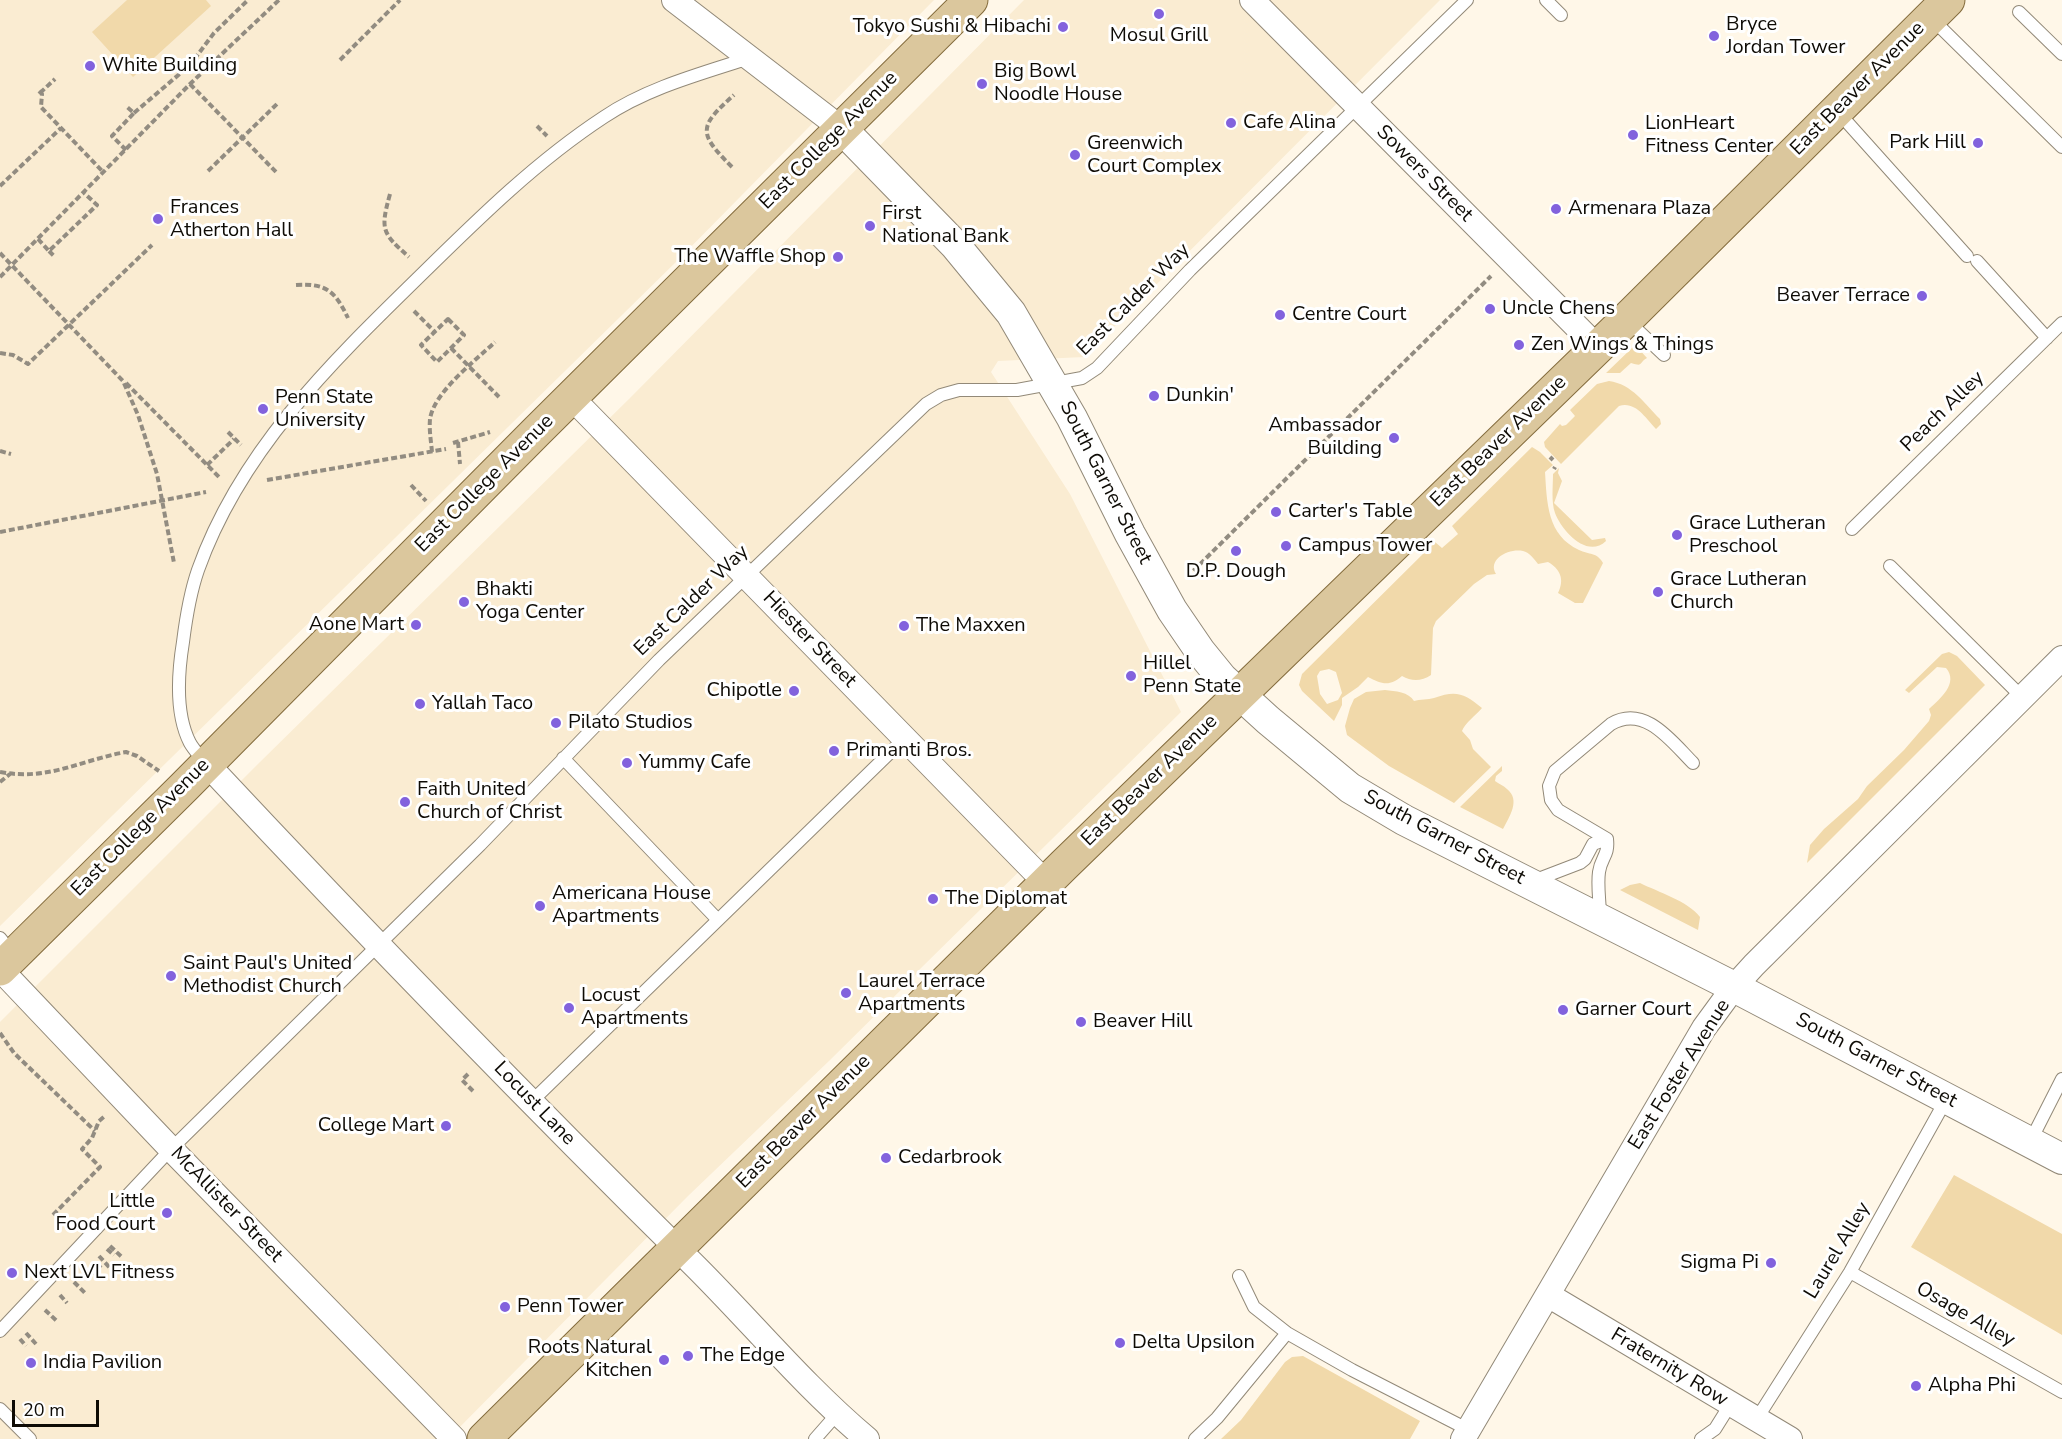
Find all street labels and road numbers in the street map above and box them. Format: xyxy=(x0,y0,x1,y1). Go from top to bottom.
street label: East Beaver Avenue xyxy=(1786,17,1930,161)
street label: East College Avenue xyxy=(755,67,903,215)
street label: Sowers Street xyxy=(1371,121,1477,227)
street label: East Calder Way xyxy=(1073,239,1195,361)
street label: Peach Alley xyxy=(1896,366,1990,458)
street label: East Beaver Avenue xyxy=(1426,371,1572,513)
street label: South Garner Street xyxy=(1054,398,1156,568)
street label: East College Avenue xyxy=(411,410,559,558)
street label: East Calder Way xyxy=(630,540,754,662)
street label: Hiester Street xyxy=(757,587,861,693)
street label: East Beaver Avenue xyxy=(1077,710,1223,852)
street label: East College Avenue xyxy=(67,754,215,902)
street label: South Garner Street xyxy=(1359,785,1529,891)
street label: East Foster Avenue xyxy=(1624,995,1736,1155)
street label: South Garner Street xyxy=(1791,1008,1961,1114)
street label: East Beaver Avenue xyxy=(732,1050,876,1194)
street label: Locust Lane xyxy=(488,1057,580,1151)
street label: McAllister Street xyxy=(165,1142,287,1268)
street label: Laurel Alley xyxy=(1800,1198,1876,1304)
street label: Osage Alley xyxy=(1911,1277,2019,1353)
street label: Fraternity Row xyxy=(1606,1324,1732,1412)

